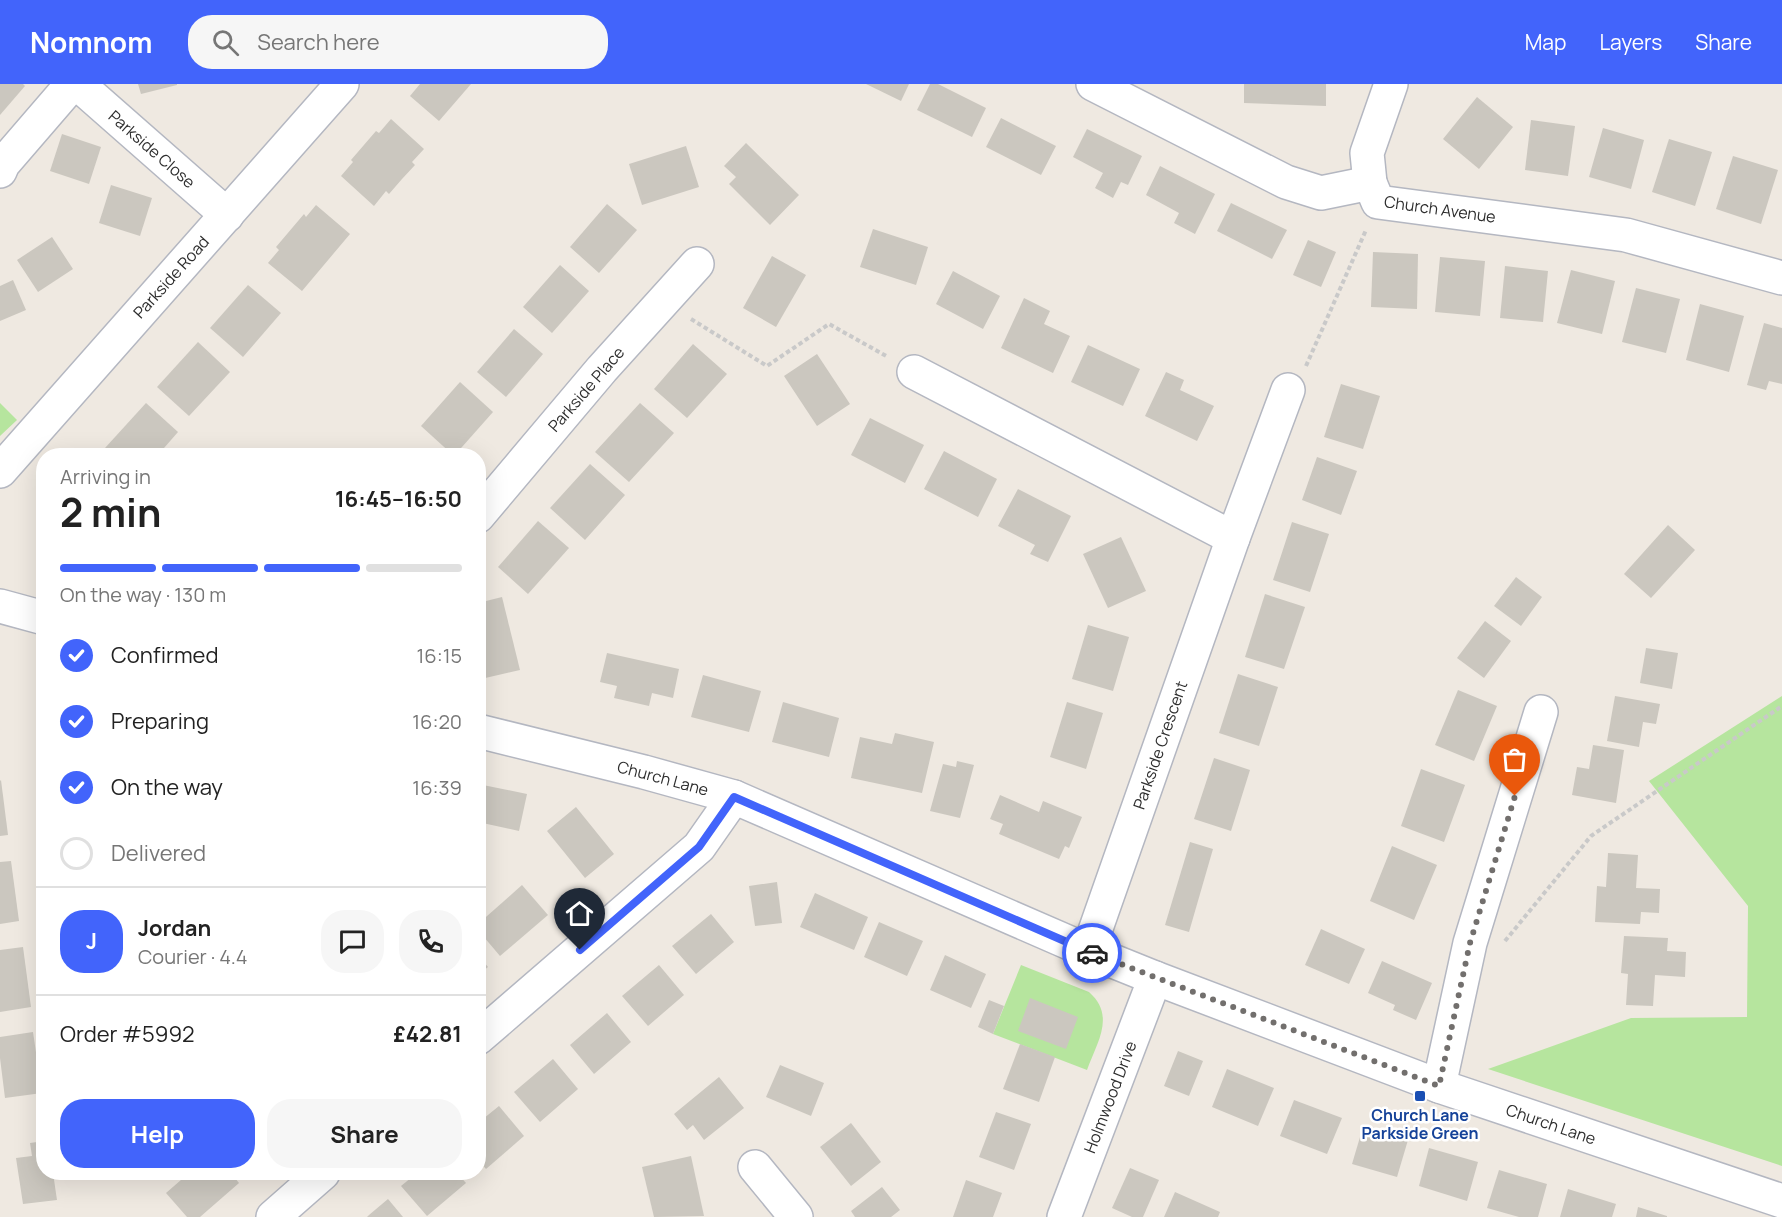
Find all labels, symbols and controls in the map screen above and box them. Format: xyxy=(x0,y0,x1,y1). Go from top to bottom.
search box xyxy=(188,15,608,69)
text: Nomnom xyxy=(30,23,152,61)
icon: search xyxy=(209,26,242,59)
text: Search here xyxy=(257,27,380,57)
text: Map xyxy=(1525,28,1566,56)
text: Layers xyxy=(1599,28,1662,56)
text: Share xyxy=(1695,28,1752,56)
street label: Parkside Close xyxy=(104,105,200,193)
street label: Church Avenue xyxy=(1383,190,1497,228)
street label: Parkside Road xyxy=(128,231,214,323)
street label: Parkside Place xyxy=(543,342,629,436)
text: Arriving in xyxy=(60,463,151,490)
text: 16:45–16:50 xyxy=(335,484,462,514)
text: 2 min xyxy=(60,485,161,539)
text: On the way · 130 m xyxy=(60,581,226,608)
icon: check xyxy=(60,639,93,672)
text: Confirmed xyxy=(111,640,219,670)
text: 16:15 xyxy=(416,642,462,669)
street label: Parkside Crescent xyxy=(1128,678,1192,812)
icon: check xyxy=(60,705,93,738)
text: Preparing xyxy=(111,706,209,736)
text: 16:20 xyxy=(412,708,462,735)
pin xyxy=(1489,734,1540,796)
icon: bag xyxy=(1498,743,1531,776)
street label: Church Lane xyxy=(615,755,711,801)
icon: check xyxy=(60,771,93,804)
text: On the way xyxy=(111,772,223,802)
text: 16:39 xyxy=(412,774,462,801)
text: Delivered xyxy=(111,838,206,868)
pin xyxy=(554,888,605,950)
icon: home xyxy=(563,897,596,930)
button: chat xyxy=(321,910,384,973)
button: phone xyxy=(399,910,462,973)
text: Jordan xyxy=(138,913,211,943)
courier xyxy=(1062,923,1122,983)
text: J xyxy=(86,926,97,956)
icon: car xyxy=(1076,937,1109,970)
text: Courier · 4.4 xyxy=(138,943,248,970)
text: Order #5992 xyxy=(60,1019,195,1049)
text: £42.81 xyxy=(393,1019,462,1049)
street label: Holmwood Drive xyxy=(1078,1038,1142,1156)
marker: Church Lane Parkside Green xyxy=(1413,1089,1427,1103)
street label: Church Lane xyxy=(1503,1098,1599,1150)
button: Help xyxy=(60,1099,255,1168)
button: Share xyxy=(267,1099,462,1168)
place label: Church Lane Parkside Green xyxy=(1362,1104,1478,1144)

